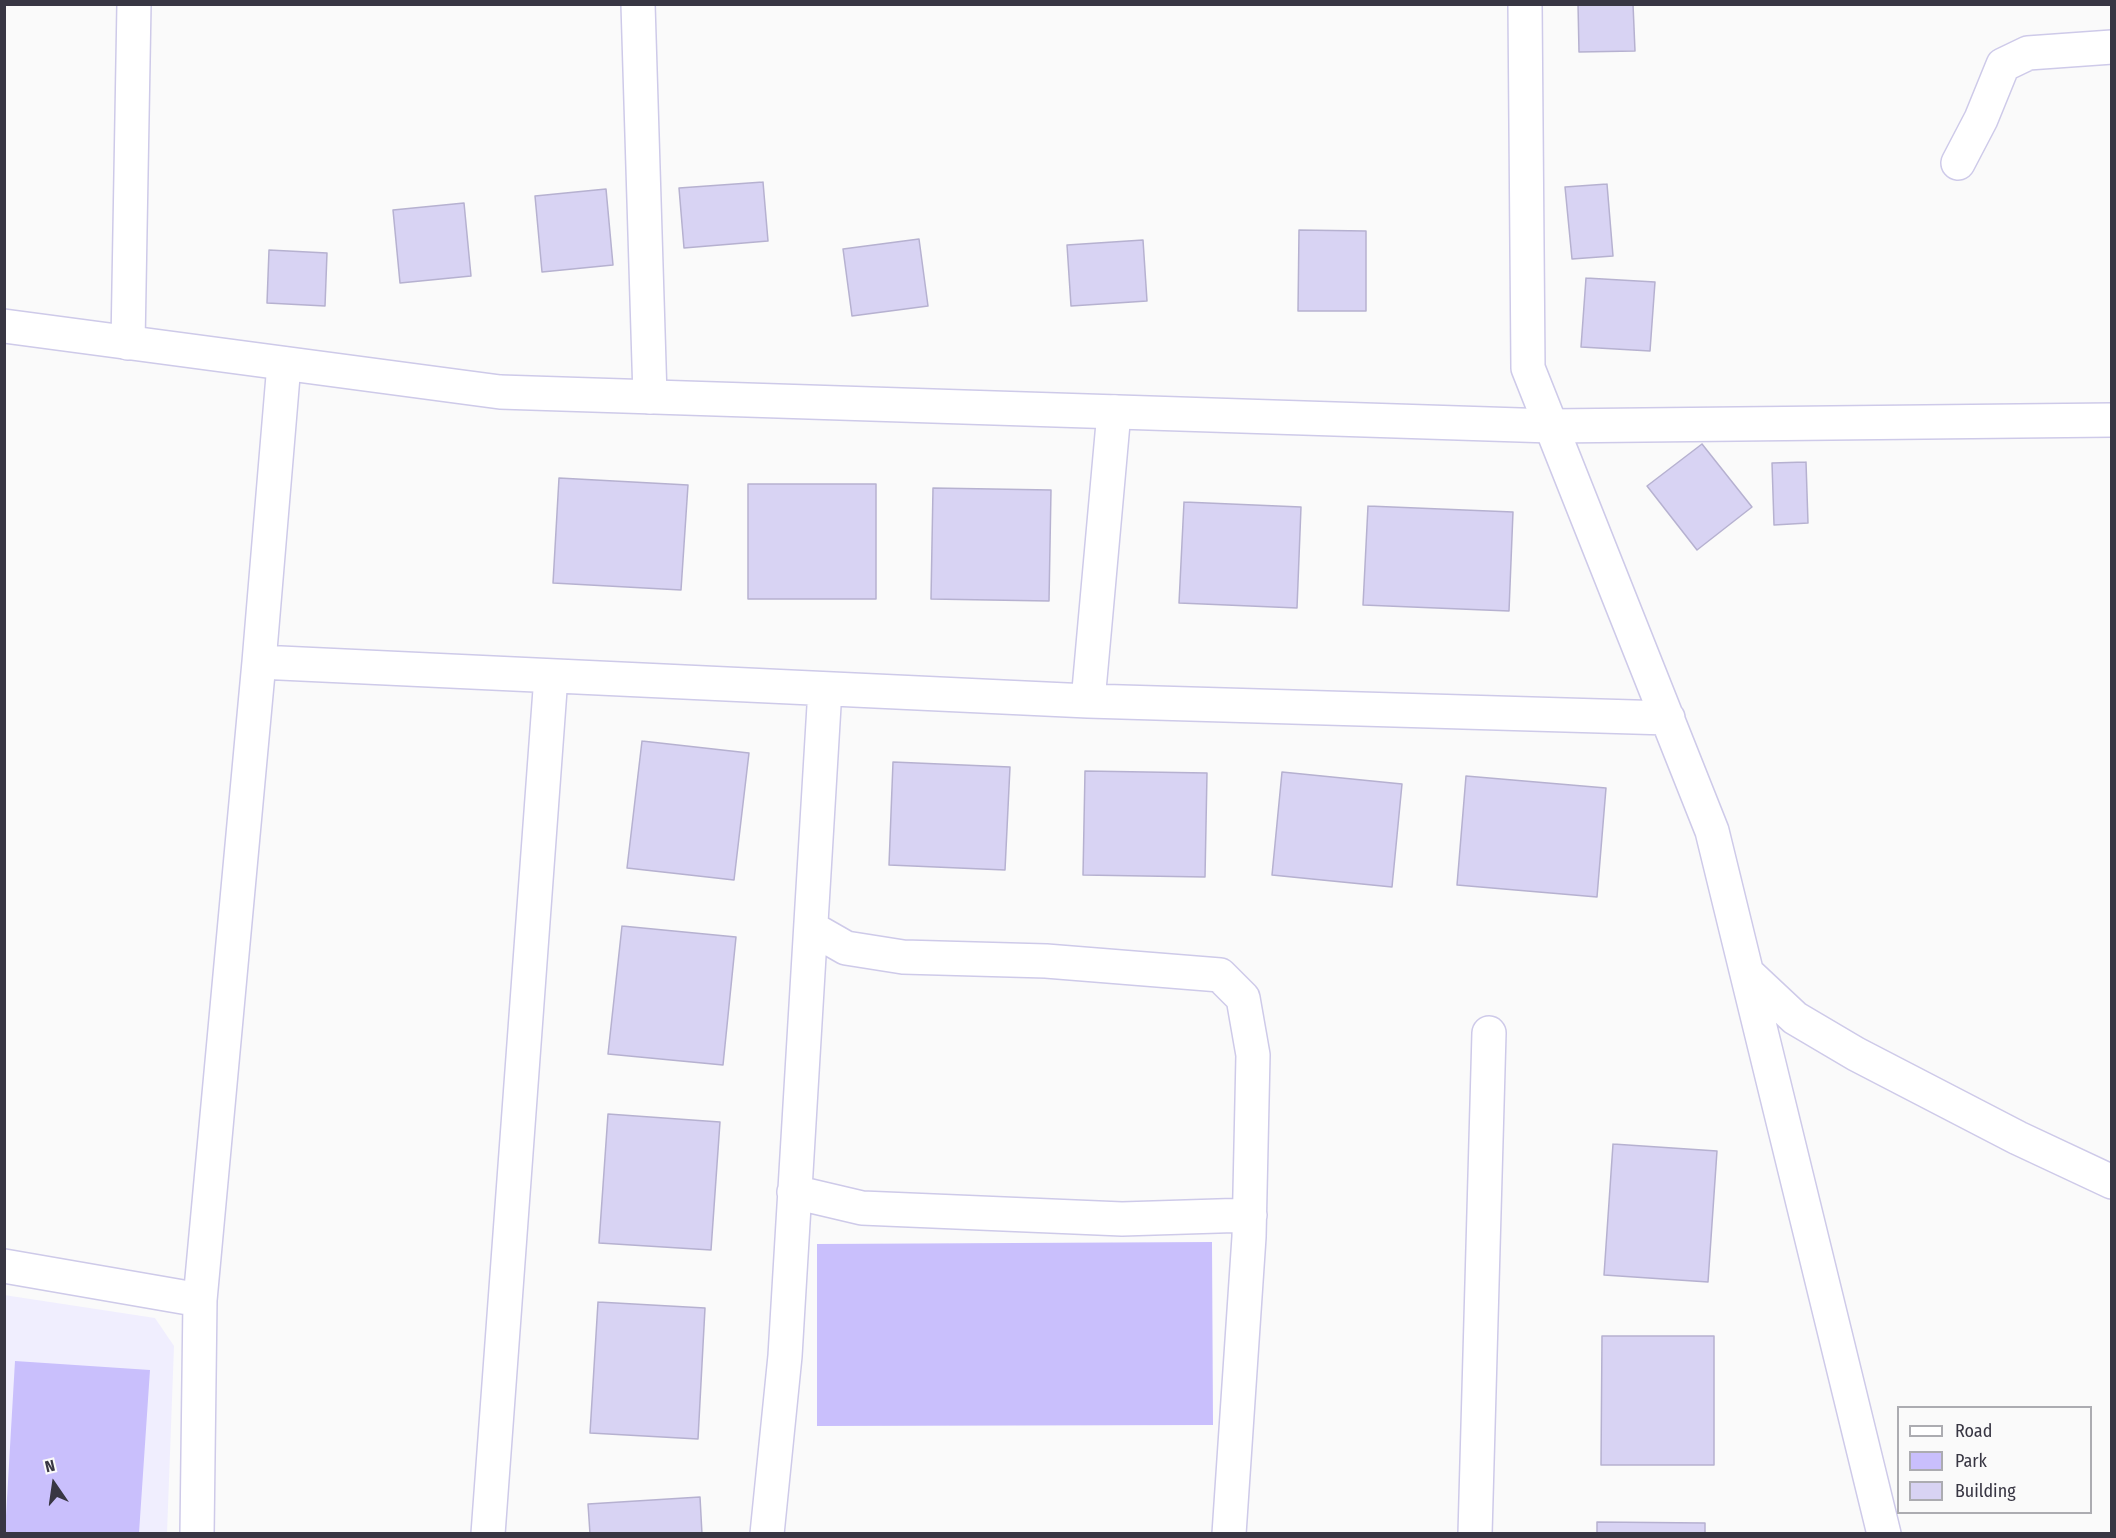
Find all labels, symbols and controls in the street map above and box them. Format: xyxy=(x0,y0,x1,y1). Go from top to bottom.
legend xyxy=(1897,1406,2092,1514)
text: Road xyxy=(1955,1420,1992,1442)
text: Park xyxy=(1955,1450,1987,1472)
north arrow xyxy=(24,1454,84,1514)
text: N xyxy=(43,1456,57,1476)
text: Building xyxy=(1955,1480,2016,1502)

